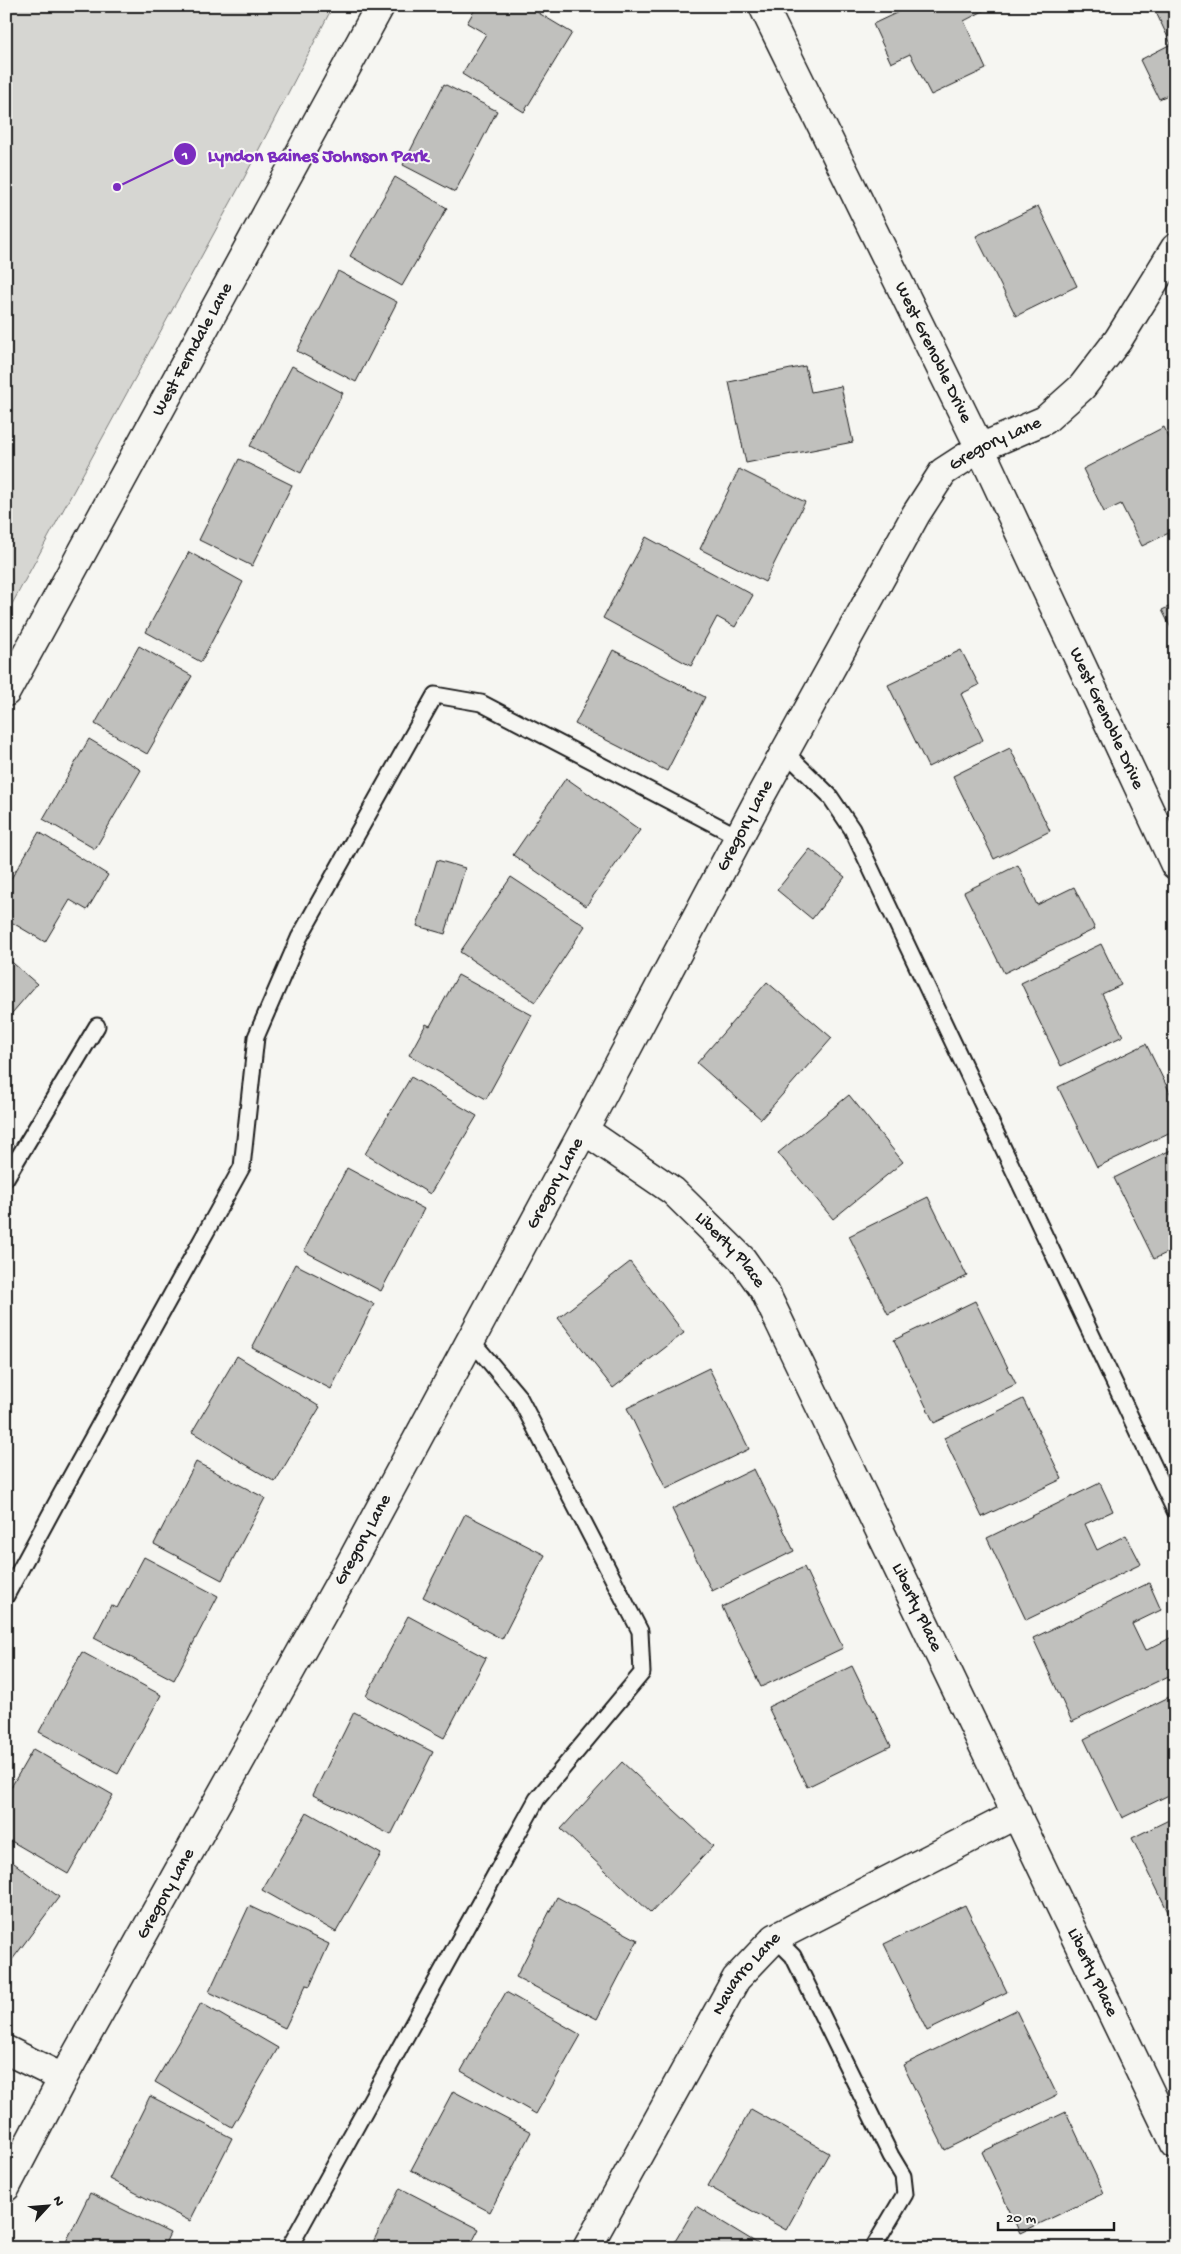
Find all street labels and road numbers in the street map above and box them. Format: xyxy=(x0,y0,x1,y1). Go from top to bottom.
street label: West Ferndale Lane xyxy=(148,279,238,420)
street label: West Grenoble Drive xyxy=(890,279,977,427)
street label: Gregory Lane xyxy=(945,412,1045,476)
street label: West Grenoble Drive xyxy=(1064,644,1149,793)
street label: Gregory Lane xyxy=(712,776,778,875)
street label: Gregory Lane xyxy=(522,1134,589,1233)
street label: Liberty Place xyxy=(690,1208,770,1293)
street label: Gregory Lane xyxy=(330,1490,396,1589)
street label: Liberty Place xyxy=(887,1560,947,1656)
street label: Gregory Lane xyxy=(132,1844,200,1943)
street label: Liberty Place xyxy=(1062,1925,1123,2021)
street label: Navarro Lane xyxy=(708,1927,786,2019)

